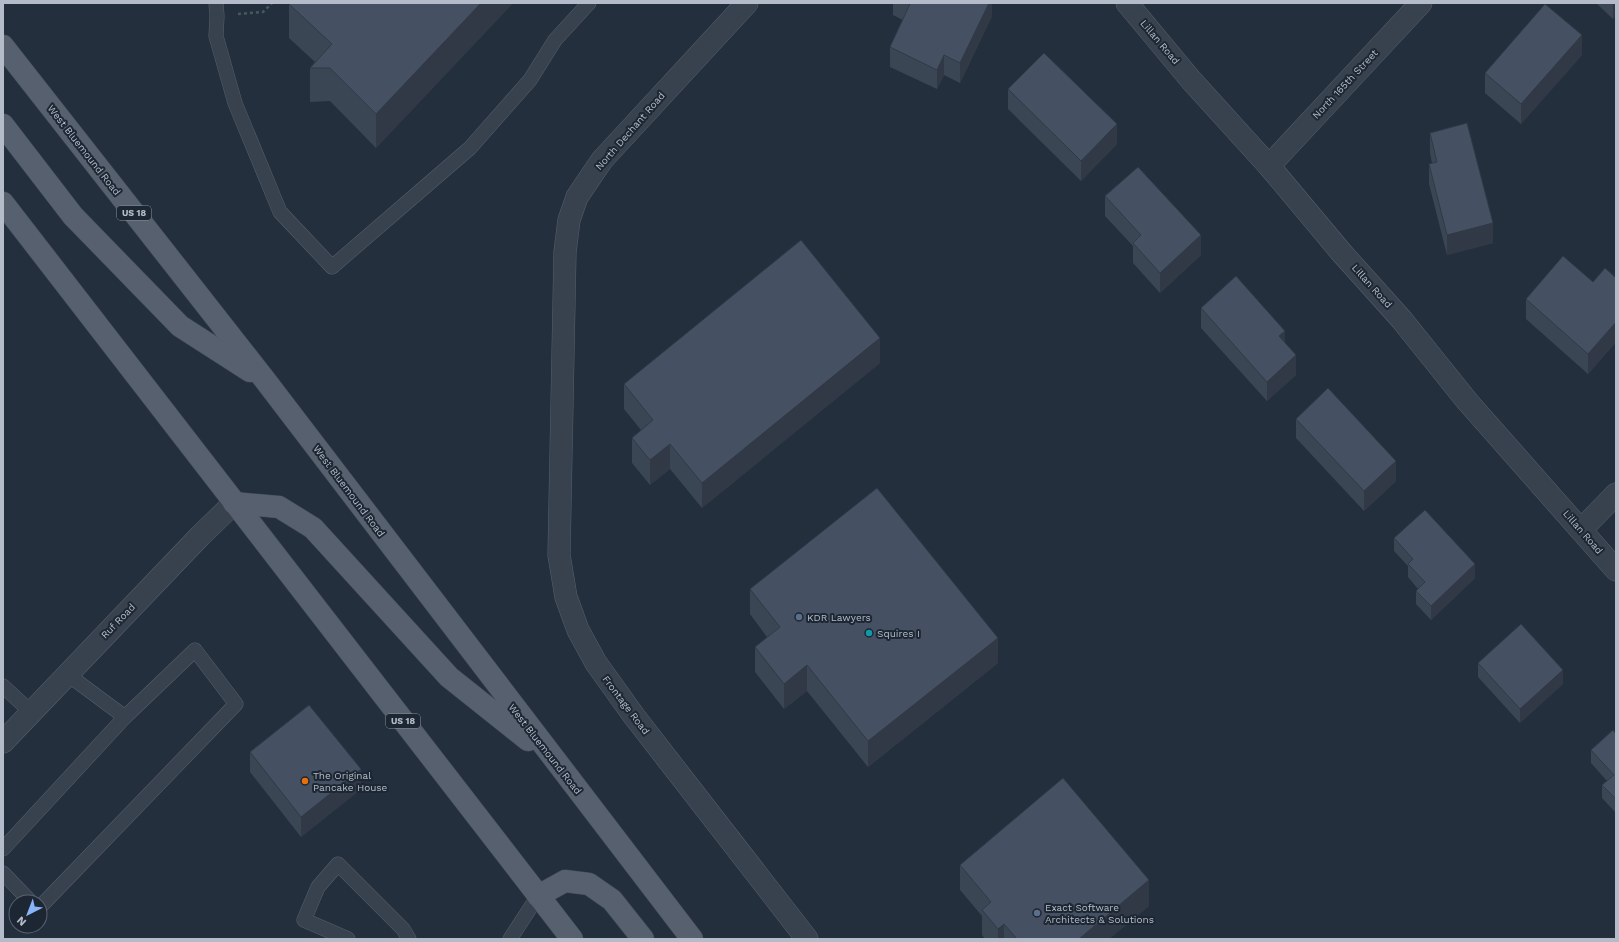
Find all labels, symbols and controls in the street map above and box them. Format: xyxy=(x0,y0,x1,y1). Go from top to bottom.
street label: Lillan Road xyxy=(1138,18,1182,66)
street label: North 165th Street xyxy=(1310,47,1380,121)
street label: North Dechant Road xyxy=(593,90,667,172)
street label: West Bluemound Road xyxy=(45,103,123,197)
road number: US 18 xyxy=(117,206,151,220)
street label: Lillan Road xyxy=(1350,262,1394,310)
street label: West Bluemound Road xyxy=(311,443,387,539)
street label: Lillan Road xyxy=(1561,508,1605,556)
street label: Ruf Road xyxy=(99,601,137,641)
marker: KDR Lawyers xyxy=(794,612,804,622)
place label: KDR Lawyers xyxy=(807,612,871,623)
marker: Squires I xyxy=(864,628,874,638)
place label: Squires I xyxy=(877,628,920,639)
street label: Frontage Road xyxy=(600,674,652,736)
street label: West Bluemound Road xyxy=(506,702,584,796)
road number: US 18 xyxy=(386,714,420,728)
place label: The Original Pancake House xyxy=(313,770,388,793)
marker: The Original Pancake House xyxy=(300,776,310,786)
north arrow xyxy=(8,894,48,934)
place label: Exact Software Architects & Solutions xyxy=(1045,902,1154,925)
marker: Exact Software Architects & Solutions xyxy=(1032,908,1042,918)
text: N xyxy=(14,914,29,929)

